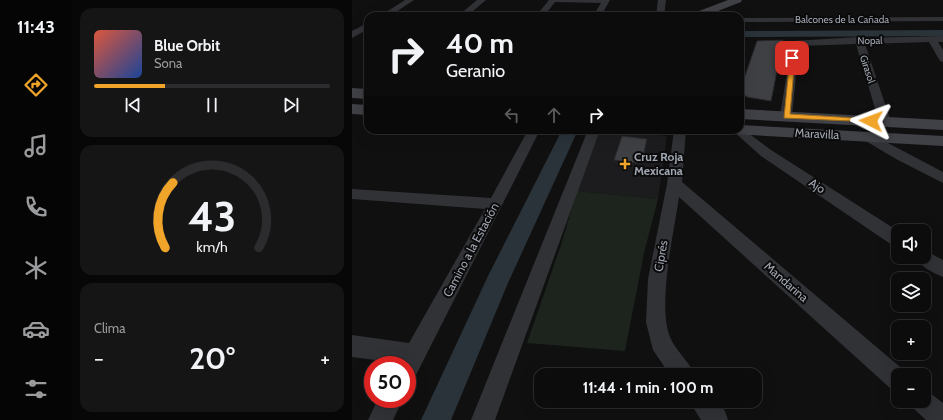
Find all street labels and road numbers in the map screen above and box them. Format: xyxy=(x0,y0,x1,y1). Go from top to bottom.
street label: Balcones de la Cañada xyxy=(795,13,889,26)
street label: Nopal xyxy=(857,34,883,47)
street label: Girasol xyxy=(857,54,878,85)
street label: Maravilla xyxy=(794,125,840,142)
street label: Ajo xyxy=(806,175,829,197)
street label: Camino a la Estación xyxy=(439,200,502,299)
street label: Ciprés xyxy=(650,239,671,273)
street label: Mandarina xyxy=(761,258,812,305)

